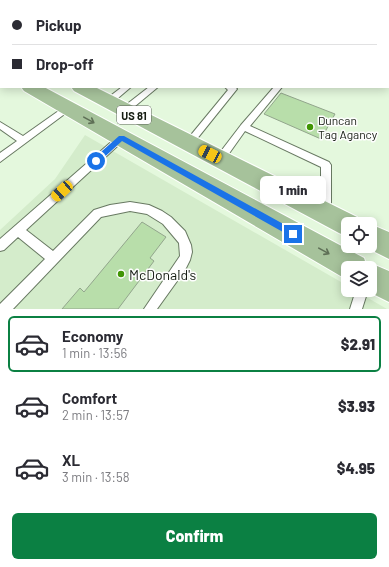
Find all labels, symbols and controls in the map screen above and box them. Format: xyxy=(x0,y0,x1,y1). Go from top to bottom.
text: Pickup xyxy=(36,16,82,34)
text: Drop-off xyxy=(36,55,94,73)
road number: US 81 xyxy=(117,106,151,124)
place label: Duncan Tag Agancy xyxy=(318,113,378,141)
one-way arrow xyxy=(83,116,95,124)
marker: Duncan Tag Agancy xyxy=(305,122,315,132)
car xyxy=(197,143,223,165)
route start xyxy=(87,152,105,170)
callout: 1 min xyxy=(260,176,326,204)
car xyxy=(49,179,75,203)
text: 1 min xyxy=(279,182,307,198)
map controls xyxy=(341,217,377,297)
button: locate xyxy=(341,217,377,253)
route end xyxy=(284,225,302,243)
one-way arrow xyxy=(318,248,330,255)
button: layers xyxy=(341,261,377,297)
place label: McDonald's xyxy=(129,266,197,283)
marker: McDonald's xyxy=(116,269,126,279)
icon: car xyxy=(14,326,50,362)
text: Economy xyxy=(62,327,123,345)
text: $2.91 xyxy=(341,335,375,353)
text: 1 min · 13:56 xyxy=(62,345,127,361)
icon: car xyxy=(14,388,50,424)
text: Comfort xyxy=(62,389,117,407)
text: $3.93 xyxy=(338,397,375,415)
text: 2 min · 13:57 xyxy=(62,407,129,423)
icon: car xyxy=(14,450,50,486)
text: XL xyxy=(62,451,80,469)
text: $4.95 xyxy=(337,459,375,477)
text: 3 min · 13:58 xyxy=(62,469,129,485)
button: Confirm xyxy=(12,513,377,559)

